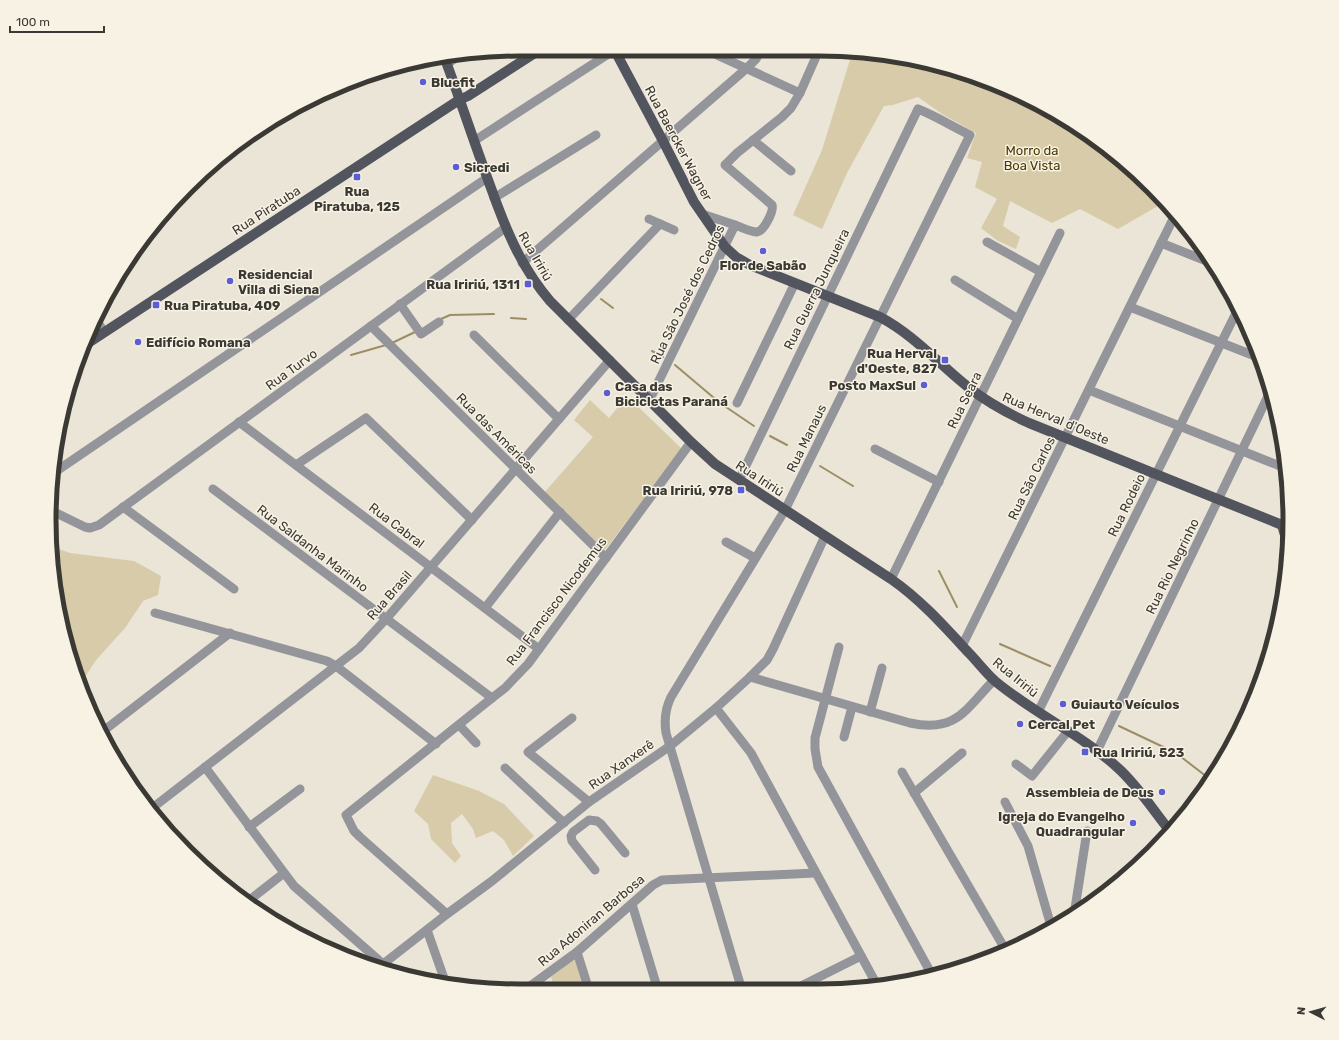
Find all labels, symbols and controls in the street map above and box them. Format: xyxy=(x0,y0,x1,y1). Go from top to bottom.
scale bar xyxy=(10,8,104,34)
text: 100 m xyxy=(16,15,50,29)
place label: Bluefit xyxy=(431,75,475,90)
marker: Bluefit xyxy=(418,77,428,87)
street label: Rua Baercker Wagner xyxy=(641,83,715,204)
park label: Morro da Boa Vista xyxy=(1004,143,1060,173)
place label: Sicredi xyxy=(464,160,510,175)
marker: Sicredi xyxy=(451,162,461,172)
marker: Rua Piratuba, 125 xyxy=(352,172,362,182)
street label: Rua Piratuba xyxy=(229,183,303,238)
place label: Rua Piratuba, 125 xyxy=(314,184,400,214)
street label: Rua São José dos Cedros xyxy=(647,222,728,366)
street label: Rua Guerra Junqueira xyxy=(781,226,852,352)
street label: Rua Iririú xyxy=(516,229,556,283)
marker: Flor de Sabão xyxy=(758,246,768,256)
place label: Flor de Sabão xyxy=(720,258,807,273)
place label: Residencial Villa di Siena xyxy=(238,267,319,297)
marker: Residencial Villa di Siena xyxy=(225,276,235,286)
place label: Rua Iririú, 1311 xyxy=(426,277,520,292)
marker: Rua Iririú, 1311 xyxy=(523,279,533,289)
place label: Rua Piratuba, 409 xyxy=(164,298,280,313)
marker: Rua Piratuba, 409 xyxy=(151,300,161,310)
place label: Edifício Romana xyxy=(146,335,251,350)
marker: Edifício Romana xyxy=(133,337,143,347)
street label: Rua Turvo xyxy=(263,346,320,393)
place label: Rua Herval d'Oeste, 827 xyxy=(857,346,938,376)
marker: Rua Herval d'Oeste, 827 xyxy=(940,355,950,365)
street label: Rua Seara xyxy=(944,369,985,431)
place label: Posto MaxSul xyxy=(829,378,916,393)
place label: Casa das Bicicletas Paraná xyxy=(615,379,728,409)
marker: Posto MaxSul xyxy=(919,380,929,390)
marker: Casa das Bicicletas Paraná xyxy=(602,388,612,398)
street label: Rua Herval d'Oeste xyxy=(1000,389,1111,448)
street label: Rua das Américas xyxy=(453,390,540,477)
street label: Rua Manaus xyxy=(784,401,830,475)
street label: Rua São Carlos xyxy=(1005,434,1058,522)
street label: Rua Iririú xyxy=(733,457,787,499)
street label: Rua Rodeio xyxy=(1105,471,1148,539)
place label: Rua Iririú, 978 xyxy=(642,483,733,498)
marker: Rua Iririú, 978 xyxy=(736,485,746,495)
street label: Rua Cabral xyxy=(366,500,427,551)
street label: Rua Saldanha Marinho xyxy=(254,502,371,595)
street label: Rua Rio Negrinho xyxy=(1143,516,1203,617)
street label: Rua Francisco Nicodemus xyxy=(503,534,610,668)
street label: Rua Brasil xyxy=(364,568,415,623)
street label: Rua Iririú xyxy=(990,654,1041,700)
place label: Guiauto Veículos xyxy=(1071,697,1179,712)
marker: Guiauto Veículos xyxy=(1058,699,1068,709)
place label: Cercal Pet xyxy=(1028,717,1095,732)
marker: Cercal Pet xyxy=(1015,719,1025,729)
street label: Rua Xanxerê xyxy=(586,736,657,792)
place label: Rua Iririú, 523 xyxy=(1093,745,1185,760)
marker: Rua Iririú, 523 xyxy=(1080,747,1090,757)
place label: Assembleia de Deus xyxy=(1026,785,1154,800)
marker: Assembleia de Deus xyxy=(1157,787,1167,797)
place label: Igreja do Evangelho Quadrangular xyxy=(998,809,1125,839)
marker: Igreja do Evangelho Quadrangular xyxy=(1128,818,1138,828)
street label: Rua Adoniran Barbosa xyxy=(535,872,648,969)
north arrow xyxy=(1291,992,1331,1032)
text: N xyxy=(1295,1006,1308,1016)

